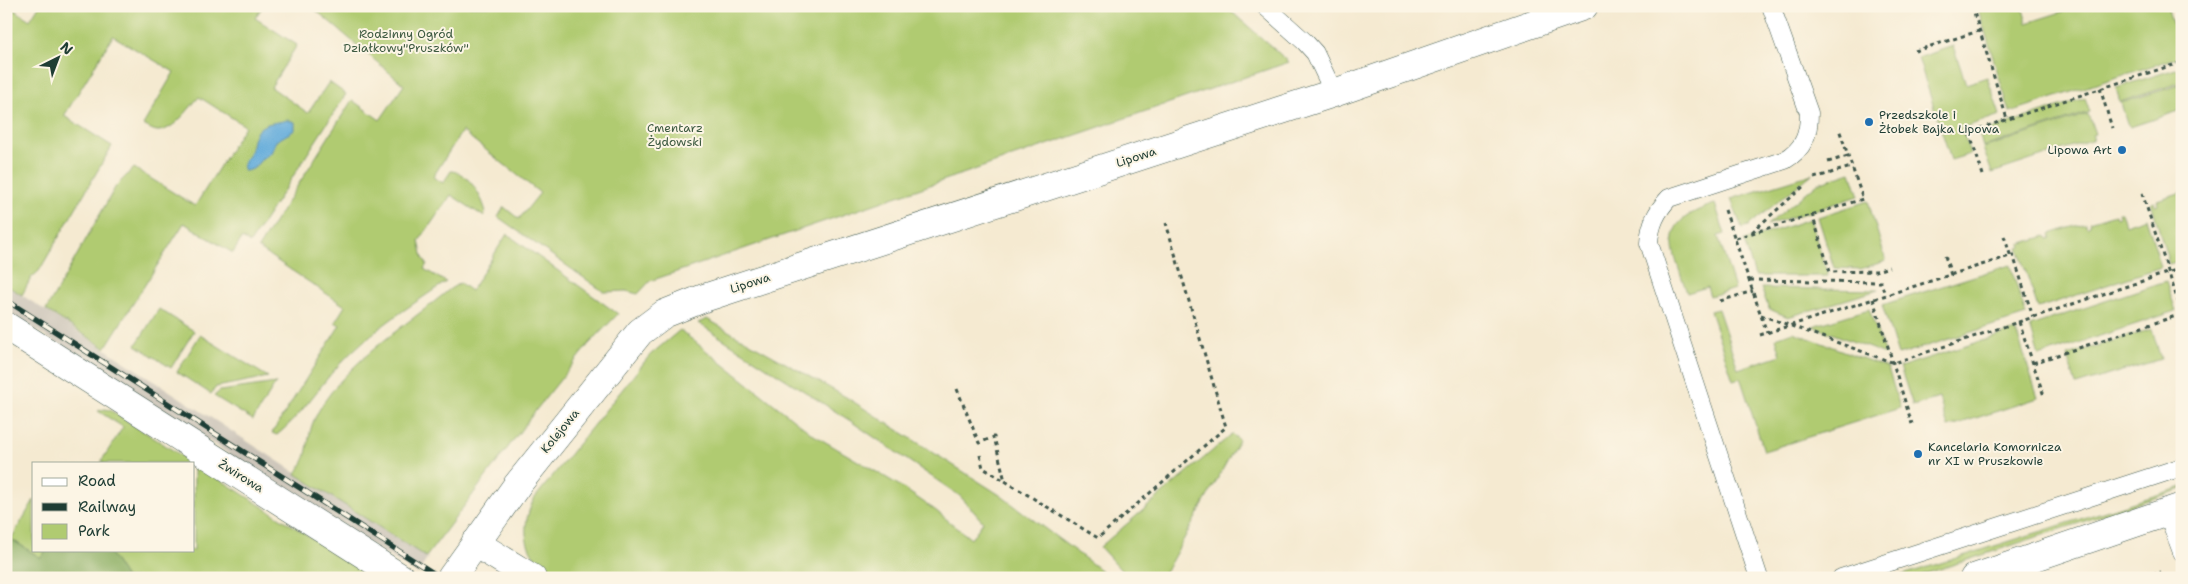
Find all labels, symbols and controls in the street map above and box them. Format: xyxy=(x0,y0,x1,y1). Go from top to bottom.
park label: Rodzinny Ogród Działkowy"Pruszków" xyxy=(343,26,469,56)
north arrow xyxy=(32,32,82,82)
text: N xyxy=(57,38,77,59)
place label: Przedszkole i Żłobek Bajka Lipowa xyxy=(1879,107,2000,137)
marker: Przedszkole i Żłobek Bajka Lipowa xyxy=(1863,116,1875,128)
park label: Cmentarz Żydowski xyxy=(647,120,703,150)
place label: Lipowa Art xyxy=(2048,142,2112,158)
street label: Lipowa xyxy=(1114,143,1159,171)
marker: Lipowa Art xyxy=(2116,144,2128,156)
street label: Lipowa xyxy=(728,269,773,297)
street label: Kolejowa xyxy=(537,405,583,456)
place label: Kancelaria Komornicza nr XI w Pruszkowie xyxy=(1928,439,2062,469)
marker: Kancelaria Komornicza nr XI w Pruszkowie xyxy=(1912,448,1924,460)
street label: Żwirowa xyxy=(215,456,267,496)
legend xyxy=(32,462,195,552)
text: Road xyxy=(78,471,116,491)
text: Railway xyxy=(78,497,136,517)
text: Park xyxy=(78,521,110,541)

